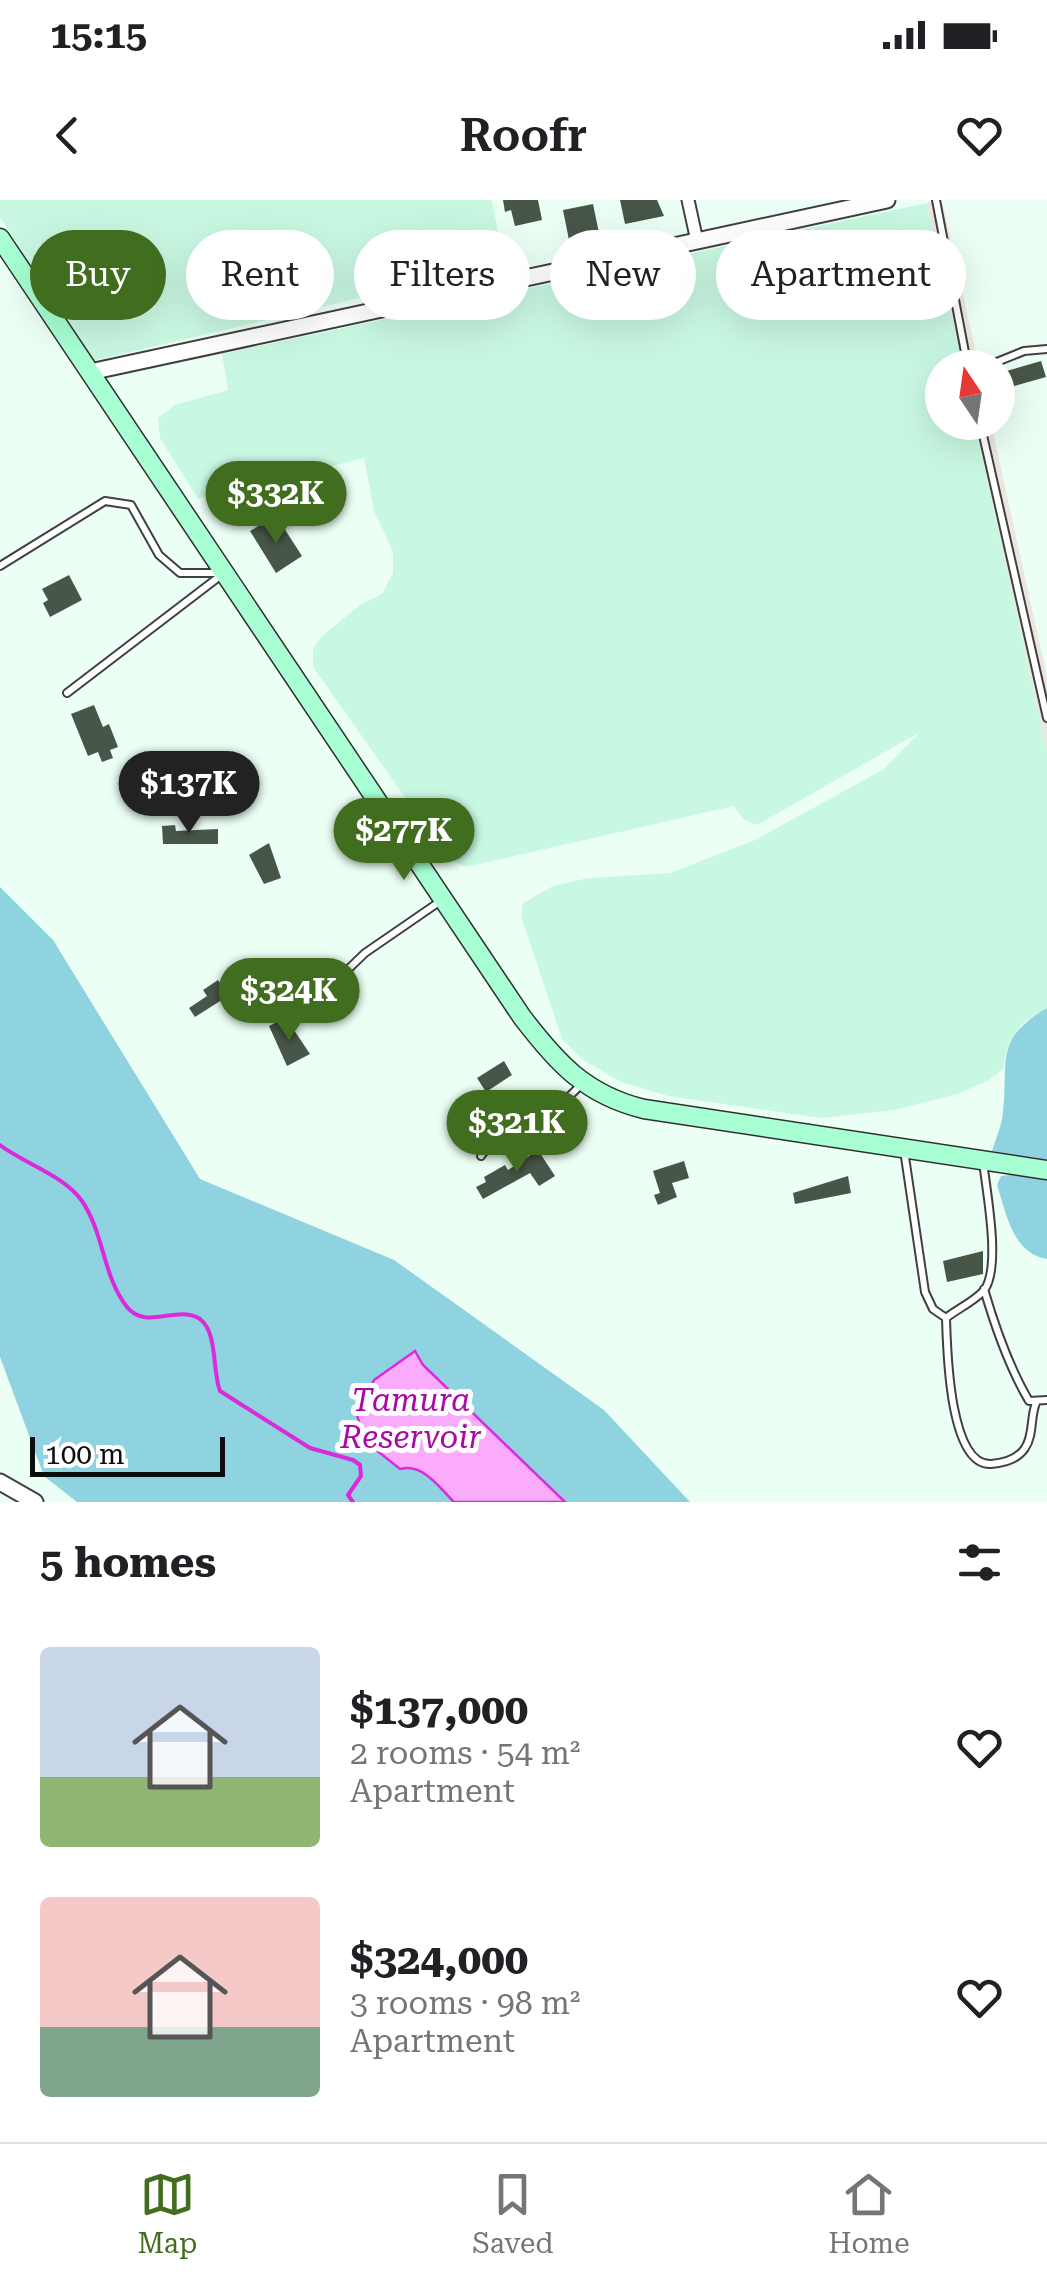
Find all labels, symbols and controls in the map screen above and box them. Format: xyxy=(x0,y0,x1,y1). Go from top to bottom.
text: 15:15 xyxy=(50,13,147,57)
icon: back xyxy=(40,108,95,163)
icon: heart xyxy=(952,108,1007,163)
text: Roofr xyxy=(460,109,587,162)
chip: Buy xyxy=(30,230,166,320)
chip: Rent xyxy=(186,230,334,320)
chip: Filters xyxy=(354,230,530,320)
chip: New xyxy=(550,230,696,320)
chip: Apartment xyxy=(716,230,966,320)
north arrow xyxy=(925,350,1015,440)
map controls xyxy=(925,350,1015,440)
pin: $332K xyxy=(206,461,346,546)
text: $332K xyxy=(228,474,324,512)
pin: $137K xyxy=(119,751,259,836)
text: $137K xyxy=(141,764,237,802)
pin: $277K xyxy=(334,798,474,883)
text: $277K xyxy=(356,811,452,849)
pin: $324K xyxy=(219,958,359,1043)
text: $324K xyxy=(241,971,337,1009)
pin: $321K xyxy=(447,1090,587,1175)
text: $321K xyxy=(469,1103,565,1141)
water label: Tamura Reservoir xyxy=(339,1381,482,1456)
scale bar xyxy=(30,1432,225,1476)
text: 100 m xyxy=(45,1438,125,1471)
icon: filters xyxy=(952,1535,1007,1590)
text: 5 homes xyxy=(40,1538,216,1587)
text: $137,000 xyxy=(350,1685,528,1734)
icon: home xyxy=(120,1687,240,1807)
icon: heart xyxy=(952,1720,1007,1775)
text: 2 rooms · 54 m² xyxy=(350,1734,580,1772)
text: Apartment xyxy=(350,1772,515,1810)
text: $324,000 xyxy=(350,1935,528,1984)
icon: home xyxy=(120,1937,240,2057)
icon: heart xyxy=(952,1970,1007,2025)
text: 3 rooms · 98 m² xyxy=(350,1984,580,2022)
text: Apartment xyxy=(350,2022,515,2060)
tab: Map xyxy=(137,2167,197,2260)
tab: Saved xyxy=(472,2167,553,2260)
tab: Home xyxy=(828,2167,910,2260)

